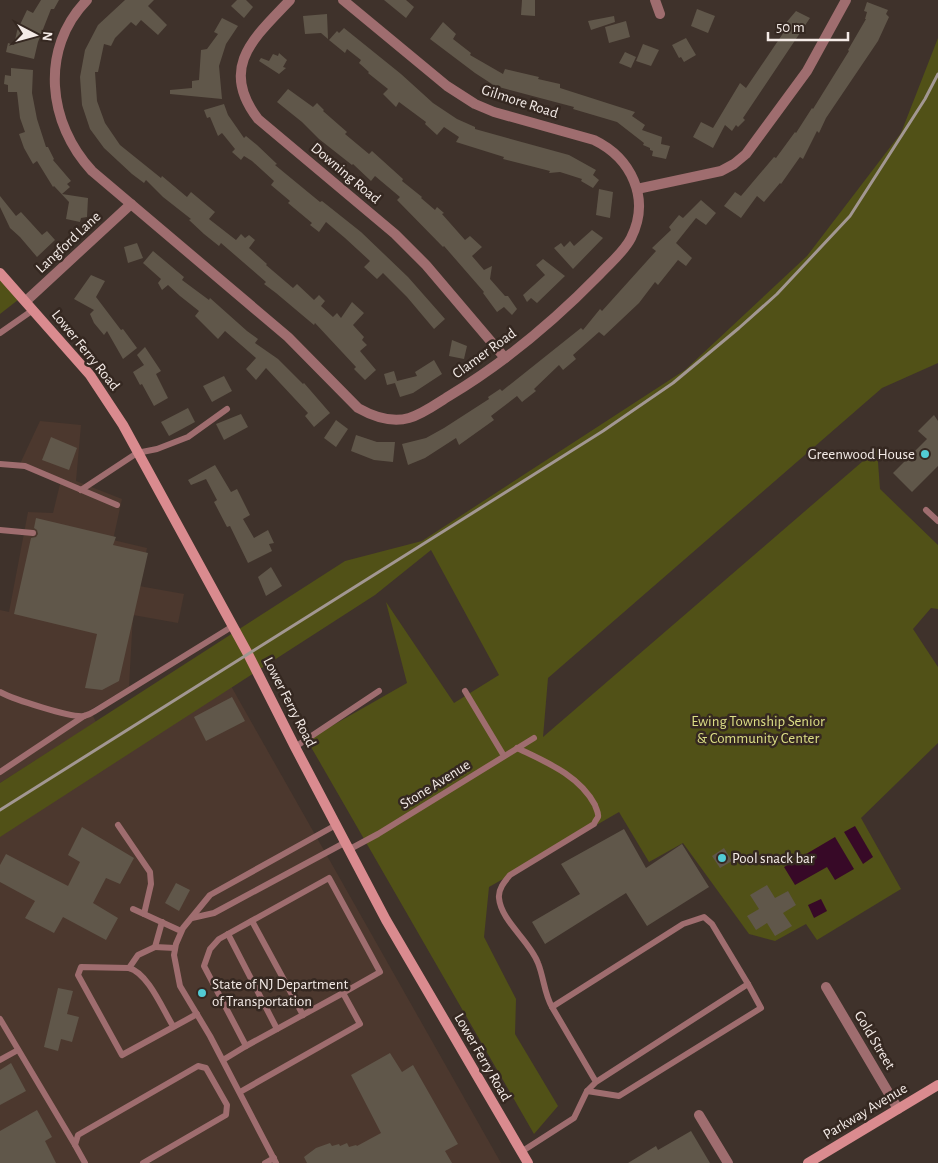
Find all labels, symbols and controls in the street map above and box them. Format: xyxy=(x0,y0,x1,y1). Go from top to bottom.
north arrow xyxy=(10,10,60,60)
scale bar xyxy=(768,10,848,42)
text: 50 m xyxy=(776,20,805,35)
text: N xyxy=(39,31,54,42)
street label: Gilmore Road xyxy=(480,82,560,121)
street label: Downing Road xyxy=(308,140,383,207)
street label: Langford Lane xyxy=(33,209,104,276)
street label: Lower Ferry Road xyxy=(49,307,123,394)
street label: Clamer Road xyxy=(450,325,519,381)
place label: Greenwood House xyxy=(808,447,915,462)
marker: Greenwood House xyxy=(919,448,931,460)
street label: Lower Ferry Road xyxy=(260,655,319,750)
park label: Ewing Township Senior & Community Center xyxy=(691,714,825,746)
street label: Stone Avenue xyxy=(397,757,473,812)
place label: Pool snack bar xyxy=(732,851,815,866)
marker: Pool snack bar xyxy=(716,852,728,864)
place label: State of NJ Department of Transportation xyxy=(212,977,349,1009)
marker: State of NJ Department of Transportation xyxy=(196,987,208,999)
street label: Gold Street xyxy=(851,1008,898,1072)
street label: Lower Ferry Road xyxy=(451,1011,514,1104)
street label: Parkway Avenue xyxy=(821,1080,910,1142)

